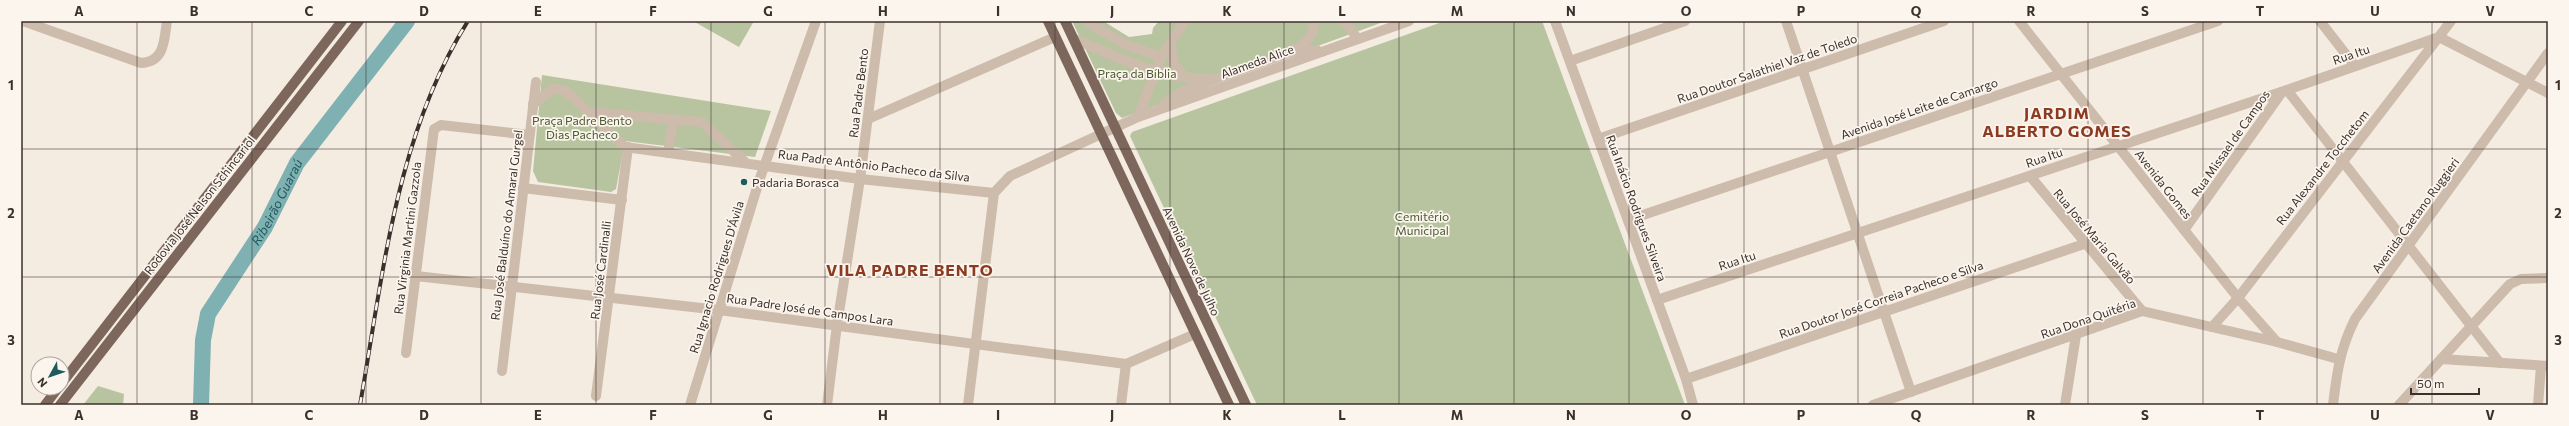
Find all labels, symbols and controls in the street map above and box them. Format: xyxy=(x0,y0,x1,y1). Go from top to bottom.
text: A xyxy=(74,3,84,19)
text: B xyxy=(190,3,199,19)
text: C xyxy=(305,3,314,19)
text: D xyxy=(419,3,429,19)
text: E xyxy=(534,3,542,19)
text: F xyxy=(649,3,657,19)
text: G xyxy=(763,3,773,19)
text: H xyxy=(878,3,888,19)
text: I xyxy=(996,3,1000,19)
text: J xyxy=(1110,3,1114,19)
text: K xyxy=(1222,3,1232,19)
text: L xyxy=(1338,3,1346,19)
text: M xyxy=(1451,3,1463,19)
text: N xyxy=(1566,3,1576,19)
text: O xyxy=(1681,3,1692,19)
text: P xyxy=(1797,3,1806,19)
text: Q xyxy=(1911,3,1922,19)
text: R xyxy=(2027,3,2036,19)
text: S xyxy=(2141,3,2149,19)
text: T xyxy=(2256,3,2265,19)
text: U xyxy=(2370,3,2380,19)
text: V xyxy=(2485,3,2495,19)
street label: Rua Doutor Salathiel Vaz de Toledo xyxy=(1675,31,1859,105)
street label: Alameda Alice xyxy=(1219,41,1295,81)
street label: Rua Itu xyxy=(2331,41,2371,67)
street label: Rua Padre Bento xyxy=(846,47,870,139)
park label: Praça da Bíblia xyxy=(1098,66,1176,80)
street label: Avenida José Leite de Camargo xyxy=(1839,75,2000,142)
text: 1 xyxy=(8,77,14,93)
text: 1 xyxy=(2555,77,2561,93)
street label: Rua Missael de Campos xyxy=(2188,87,2272,199)
district label: JARDIM ALBERTO GOMES xyxy=(1982,103,2132,140)
street label: Rua Alexandre Tocchetom xyxy=(2273,107,2371,227)
park label: Praça Padre Bento Dias Pacheco xyxy=(532,113,632,141)
street label: Rua José Balduíno do Amaral Gurgel xyxy=(487,129,526,321)
street label: Rodovia José Nelson Schincariol xyxy=(141,133,258,277)
street label: Rua Inácio Rodrigues Silveira xyxy=(1604,133,1670,283)
street label: Rua Itu xyxy=(2024,144,2064,170)
street label: Rua Padre Antônio Pacheco da Silva xyxy=(777,146,971,184)
street label: Avenida Gomes xyxy=(2133,147,2195,221)
street label: Avenida Caetano Ruggieri xyxy=(2369,155,2461,275)
water label: Ribeirão Guaraú xyxy=(247,156,306,248)
street label: Rua Virginia Martini Gazzola xyxy=(391,161,423,315)
place label: Padaria Borasca xyxy=(752,175,839,189)
marker: Padaria Borasca xyxy=(739,177,749,187)
street label: Rua José Maria Galvão xyxy=(2050,186,2139,287)
street label: Rua Ignacio Rodrigues D'Ávila xyxy=(686,199,746,355)
street label: Avenida Nove de Julho xyxy=(1160,204,1223,318)
text: 2 xyxy=(7,205,15,221)
text: 2 xyxy=(2554,205,2562,221)
park label: Cemitério Municipal xyxy=(1395,209,1449,237)
street label: Rua José Cardinalli xyxy=(587,220,614,320)
street label: Rua Itu xyxy=(1717,247,1757,273)
street label: Rua Doutor José Correia Pacheco e Silva xyxy=(1777,257,1985,342)
district label: VILA PADRE BENTO xyxy=(826,260,994,279)
street label: Rua Padre José de Campos Lara xyxy=(726,290,894,329)
street label: Rua Dona Quitéria xyxy=(2039,295,2137,341)
text: 3 xyxy=(7,332,15,348)
text: 3 xyxy=(2554,332,2562,348)
north arrow xyxy=(30,356,70,396)
scale bar xyxy=(2411,370,2479,396)
text: N xyxy=(34,375,50,390)
text: 50 m xyxy=(2417,376,2445,390)
text: A xyxy=(74,407,84,423)
text: B xyxy=(190,407,199,423)
text: C xyxy=(305,407,314,423)
text: D xyxy=(419,407,429,423)
text: E xyxy=(534,407,542,423)
text: F xyxy=(649,407,657,423)
text: G xyxy=(763,407,773,423)
text: H xyxy=(878,407,888,423)
text: I xyxy=(996,407,1000,423)
text: J xyxy=(1110,407,1114,423)
text: K xyxy=(1222,407,1232,423)
text: L xyxy=(1338,407,1346,423)
text: M xyxy=(1451,407,1463,423)
text: N xyxy=(1566,407,1576,423)
text: O xyxy=(1681,407,1692,423)
text: P xyxy=(1797,407,1806,423)
text: Q xyxy=(1911,407,1922,423)
text: R xyxy=(2027,407,2036,423)
text: S xyxy=(2141,407,2149,423)
text: T xyxy=(2256,407,2265,423)
text: U xyxy=(2370,407,2380,423)
text: V xyxy=(2485,407,2495,423)

